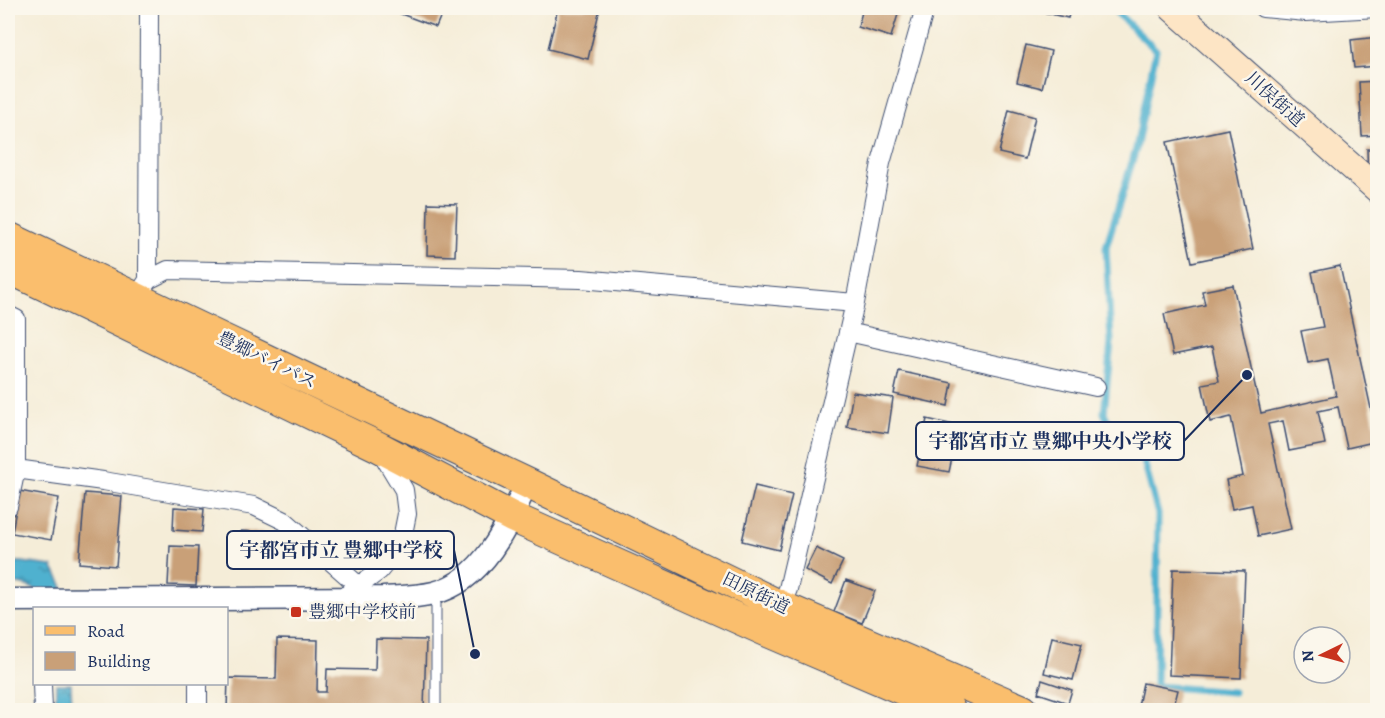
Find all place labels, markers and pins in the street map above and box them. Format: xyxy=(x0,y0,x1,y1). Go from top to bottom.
callout: 宇都宮市立 豊郷中央小学校 xyxy=(916,422,1184,460)
callout: 宇都宮市立 豊郷中学校 xyxy=(227,531,454,569)
place label: 豊郷中学校前 xyxy=(308,600,416,624)
marker: 豊郷中学校前 xyxy=(289,605,303,619)

